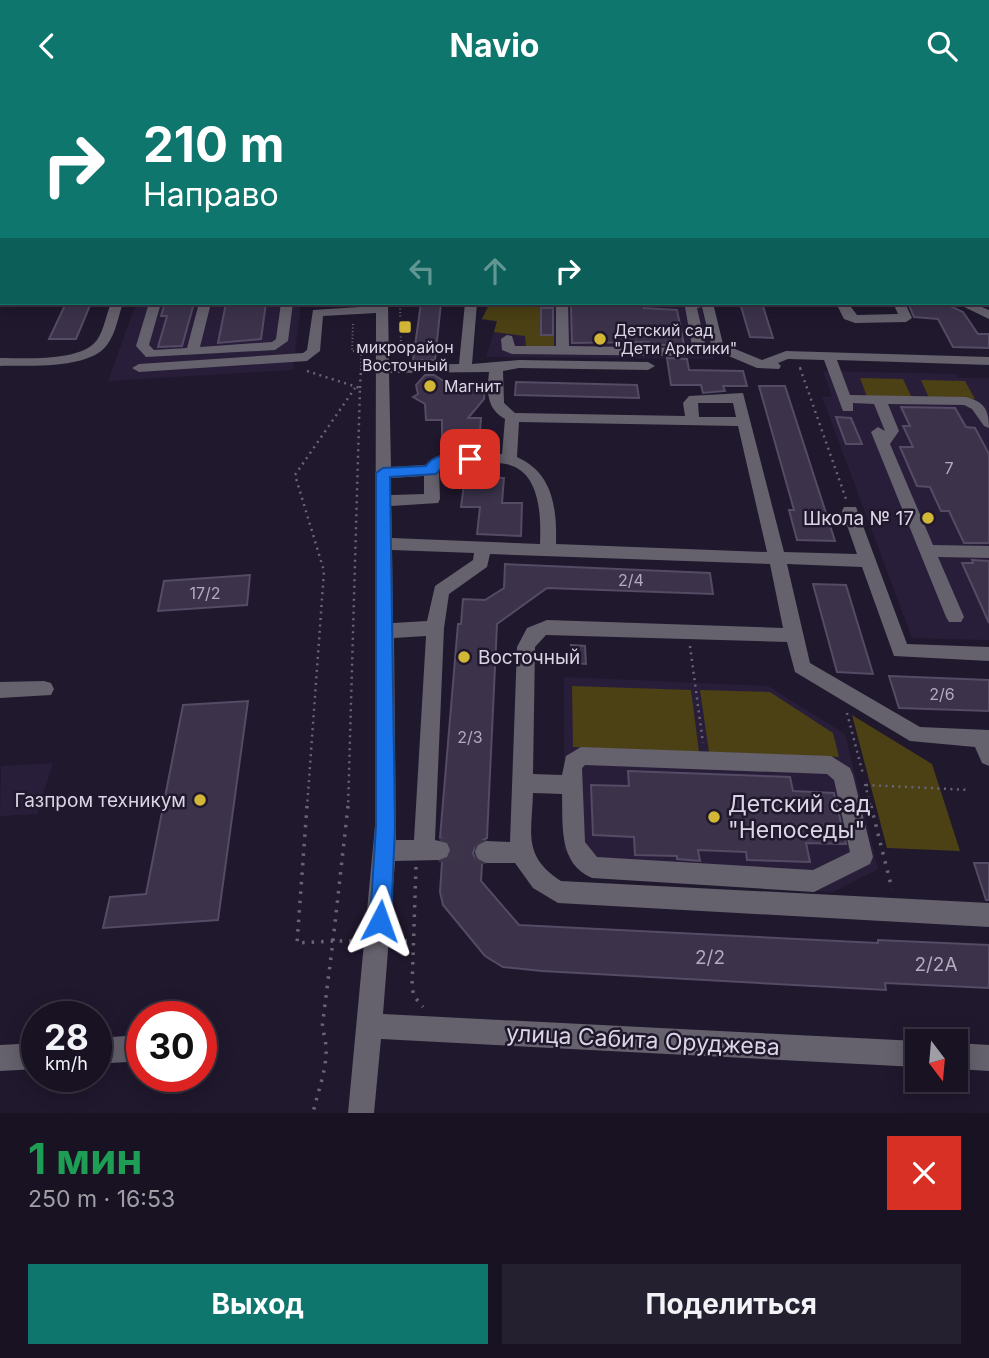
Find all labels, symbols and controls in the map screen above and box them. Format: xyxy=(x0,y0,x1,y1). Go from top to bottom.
text: Navio xyxy=(450,26,539,65)
icon: back xyxy=(28,27,66,65)
icon: search xyxy=(923,27,961,65)
text: 210 m xyxy=(143,115,284,174)
icon: right xyxy=(28,119,119,210)
text: Направо xyxy=(143,175,279,214)
icon: left xyxy=(403,252,441,290)
icon: ahead xyxy=(476,252,514,290)
icon: right xyxy=(549,252,587,290)
marker: микрорайон Восточный xyxy=(397,319,413,335)
place label: Детский сад "Дети Арктики" xyxy=(614,320,737,358)
marker: Детский сад "Дети Арктики" xyxy=(592,331,608,347)
place label: микрорайон Восточный xyxy=(356,337,454,375)
place label: Магнит xyxy=(444,376,502,396)
marker: Магнит xyxy=(422,378,438,394)
pin xyxy=(440,429,500,489)
icon: arrive xyxy=(451,440,489,478)
house number: 7 xyxy=(944,458,954,478)
place label: Школа № 17 xyxy=(803,507,914,530)
marker: Школа № 17 xyxy=(920,510,936,526)
house number: 2/4 xyxy=(618,570,644,590)
house number: 17/2 xyxy=(189,583,221,603)
place label: Восточный xyxy=(478,646,580,669)
marker: Восточный xyxy=(456,649,472,665)
house number: 2/6 xyxy=(929,684,955,704)
house number: 2/3 xyxy=(457,727,483,747)
place label: Газпром техникум xyxy=(15,789,186,812)
place label: Детский сад "Непоседы" xyxy=(728,790,871,844)
marker: Газпром техникум xyxy=(192,792,208,808)
marker: Детский сад "Непоседы" xyxy=(706,809,722,825)
position arrow xyxy=(343,884,417,958)
house number: 2/2 xyxy=(695,946,725,969)
house number: 2/2А xyxy=(914,953,958,976)
speed limit sign: 30 xyxy=(126,1001,217,1092)
text: 28 xyxy=(44,1016,89,1058)
street label: улица Сабита Оруджева xyxy=(506,1019,780,1061)
north arrow xyxy=(905,1029,968,1092)
map controls xyxy=(905,1029,968,1092)
text: km/h xyxy=(45,1053,88,1074)
text: 1 мин xyxy=(28,1133,142,1184)
button: close xyxy=(887,1136,961,1210)
text: 250 m · 16:53 xyxy=(28,1185,175,1213)
button: Выход xyxy=(28,1264,488,1344)
button: Поделиться xyxy=(502,1264,961,1344)

